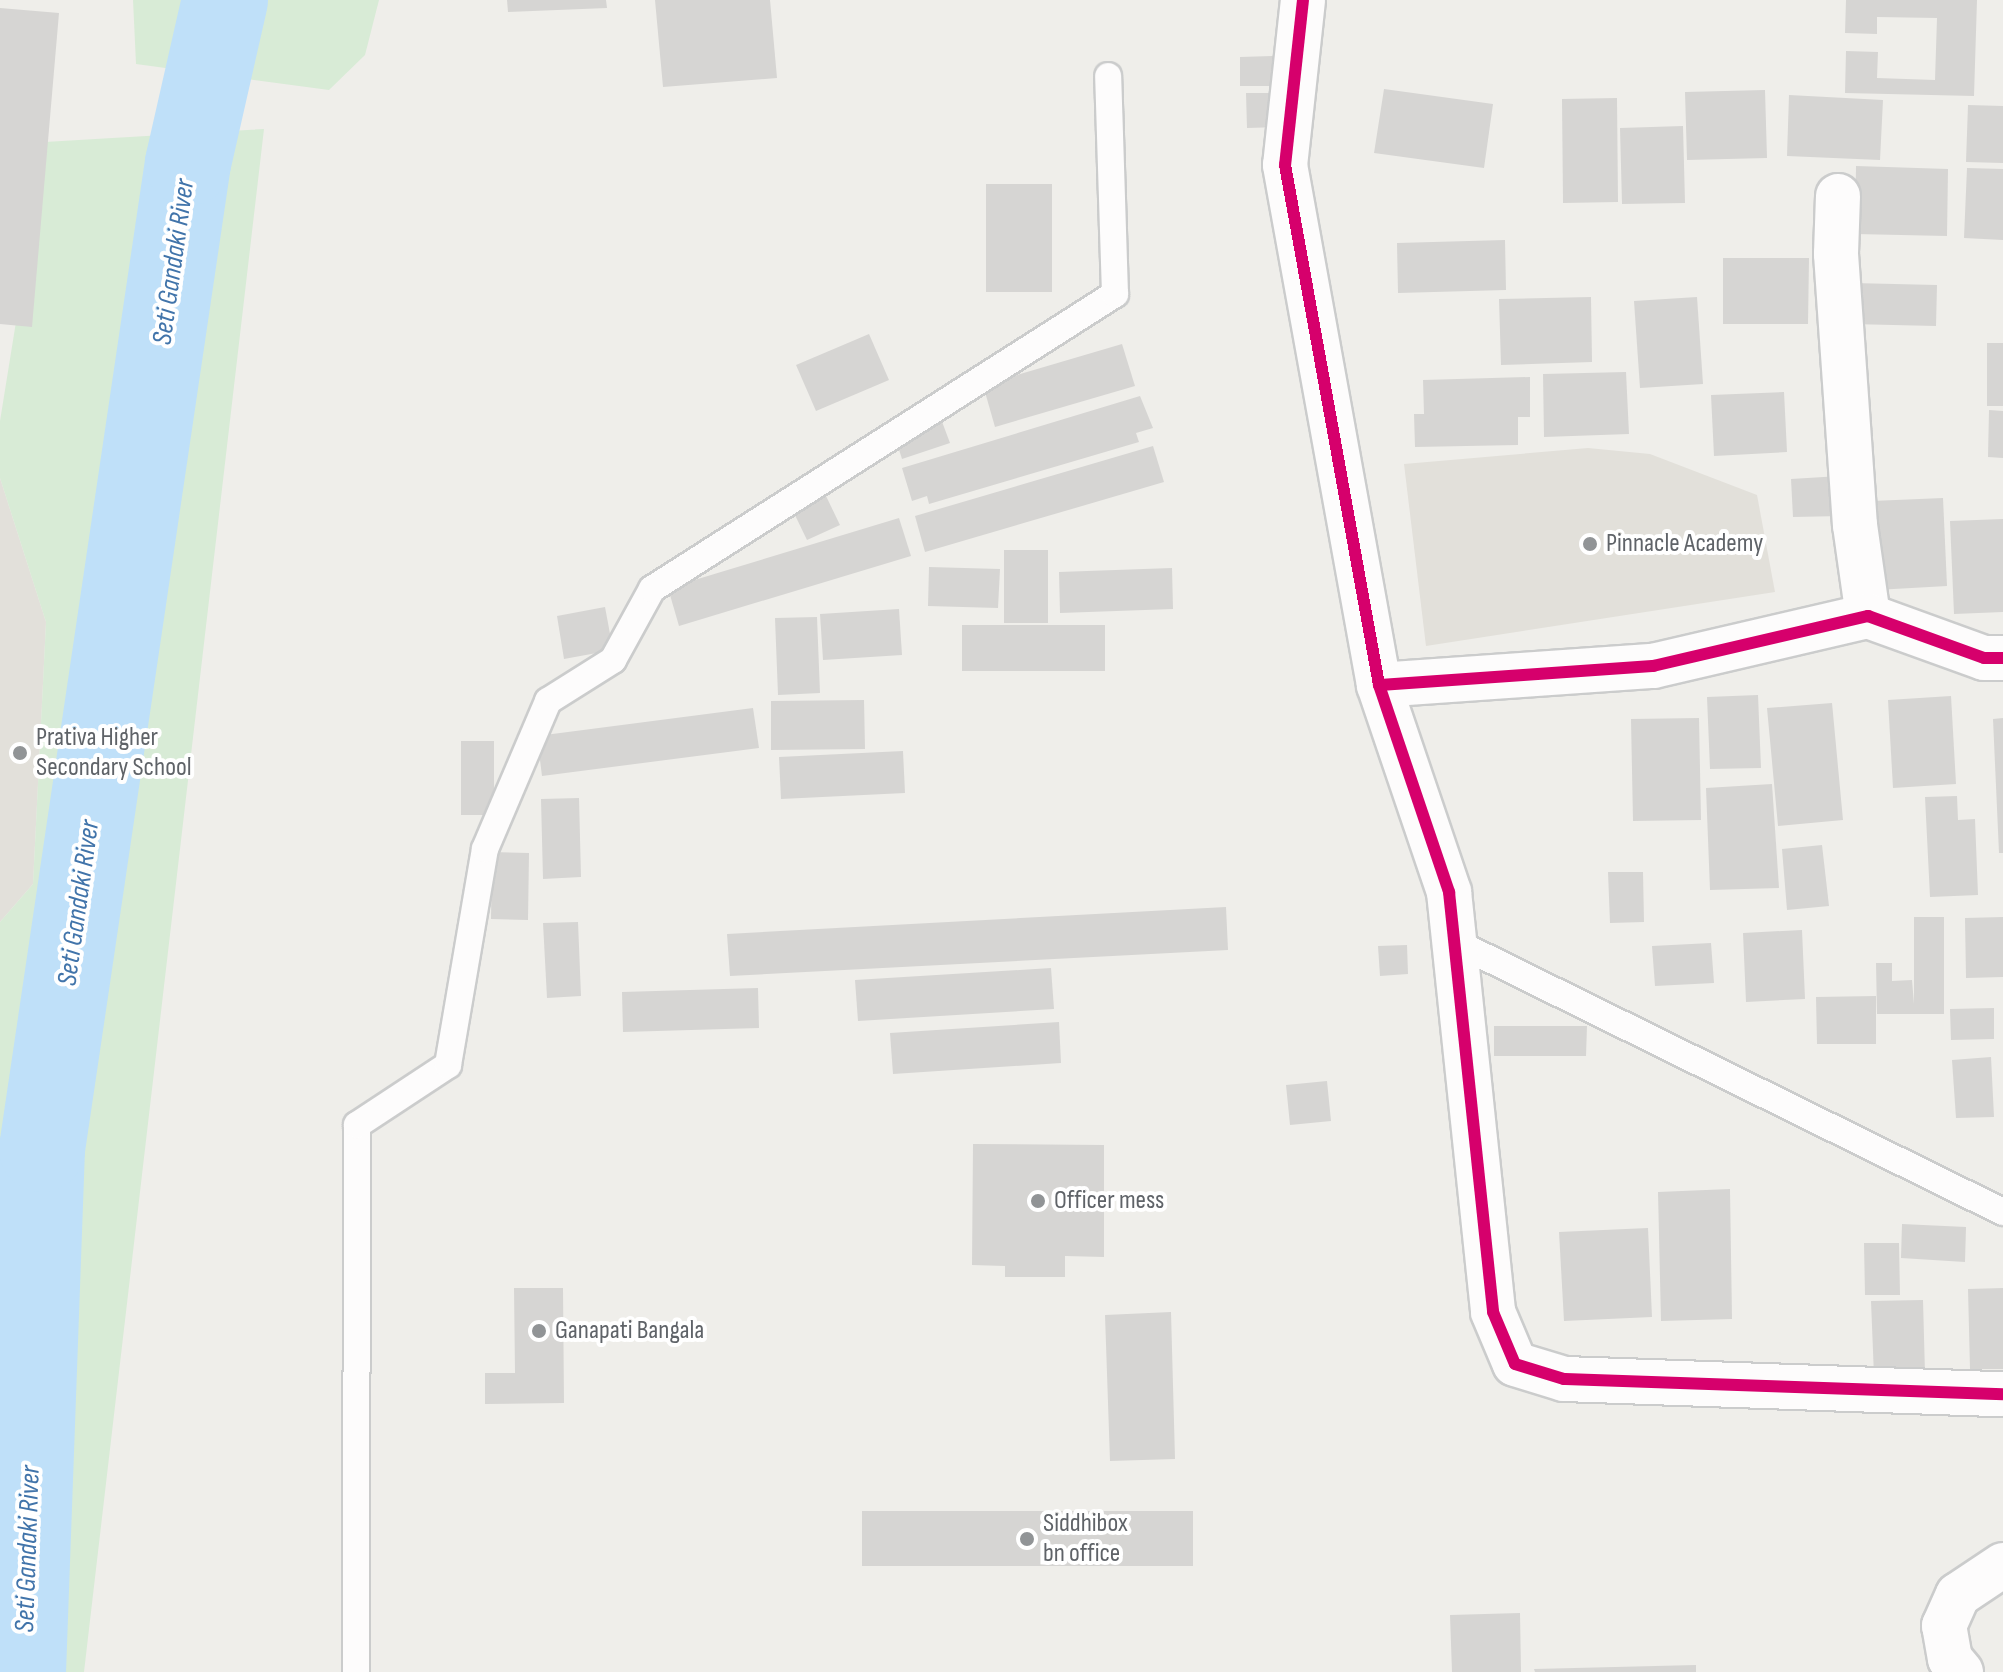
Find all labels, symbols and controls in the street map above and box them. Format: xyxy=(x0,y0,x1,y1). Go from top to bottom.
water label: Seti Gandaki River xyxy=(146,177,202,347)
place label: Pinnacle Academy xyxy=(1606,528,1763,560)
marker: Pinnacle Academy xyxy=(1581,535,1599,553)
place label: Prativa Higher Secondary School xyxy=(36,722,192,784)
marker: Prativa Higher Secondary School xyxy=(11,744,29,762)
water label: Seti Gandaki River xyxy=(51,818,107,988)
place label: Officer mess xyxy=(1054,1185,1164,1217)
marker: Officer mess xyxy=(1029,1192,1047,1210)
place label: Ganapati Bangala xyxy=(555,1315,704,1347)
marker: Ganapati Bangala xyxy=(530,1322,548,1340)
water label: Seti Gandaki River xyxy=(8,1465,48,1633)
place label: Siddhibox bn office xyxy=(1043,1508,1128,1570)
marker: Siddhibox bn office xyxy=(1018,1530,1036,1548)

